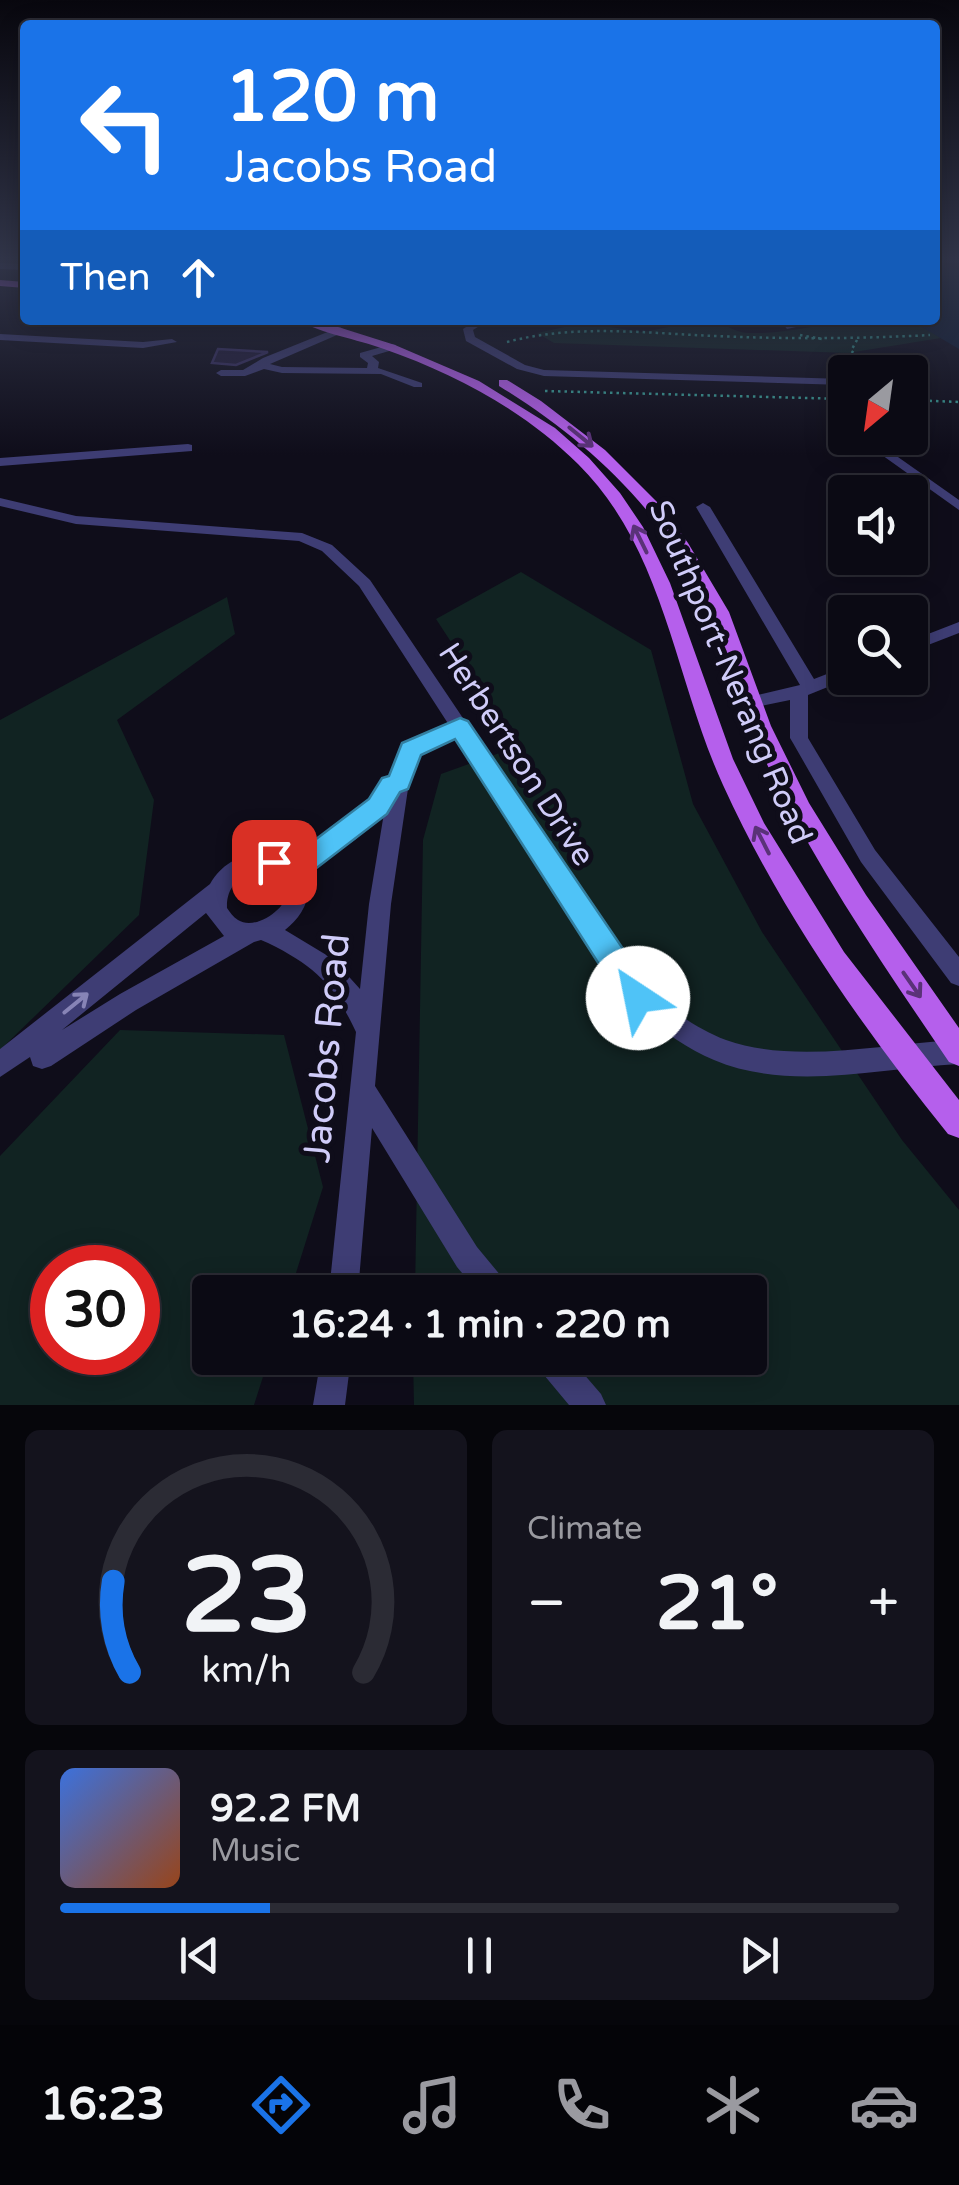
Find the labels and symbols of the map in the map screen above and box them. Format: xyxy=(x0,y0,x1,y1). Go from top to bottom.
north arrow xyxy=(828,355,928,455)
one-way arrow xyxy=(568,425,594,447)
street label: Southport-Nerang Road xyxy=(640,495,820,850)
one-way arrow xyxy=(630,525,649,555)
street label: Herbertson Drive xyxy=(430,636,602,873)
pin xyxy=(232,820,317,905)
one-way arrow xyxy=(752,826,771,856)
street label: Jacobs Road xyxy=(294,932,360,1165)
position arrow xyxy=(586,946,690,1050)
one-way arrow xyxy=(901,970,922,998)
one-way arrow xyxy=(62,992,88,1014)
speed limit sign: 30 xyxy=(30,1245,160,1375)

